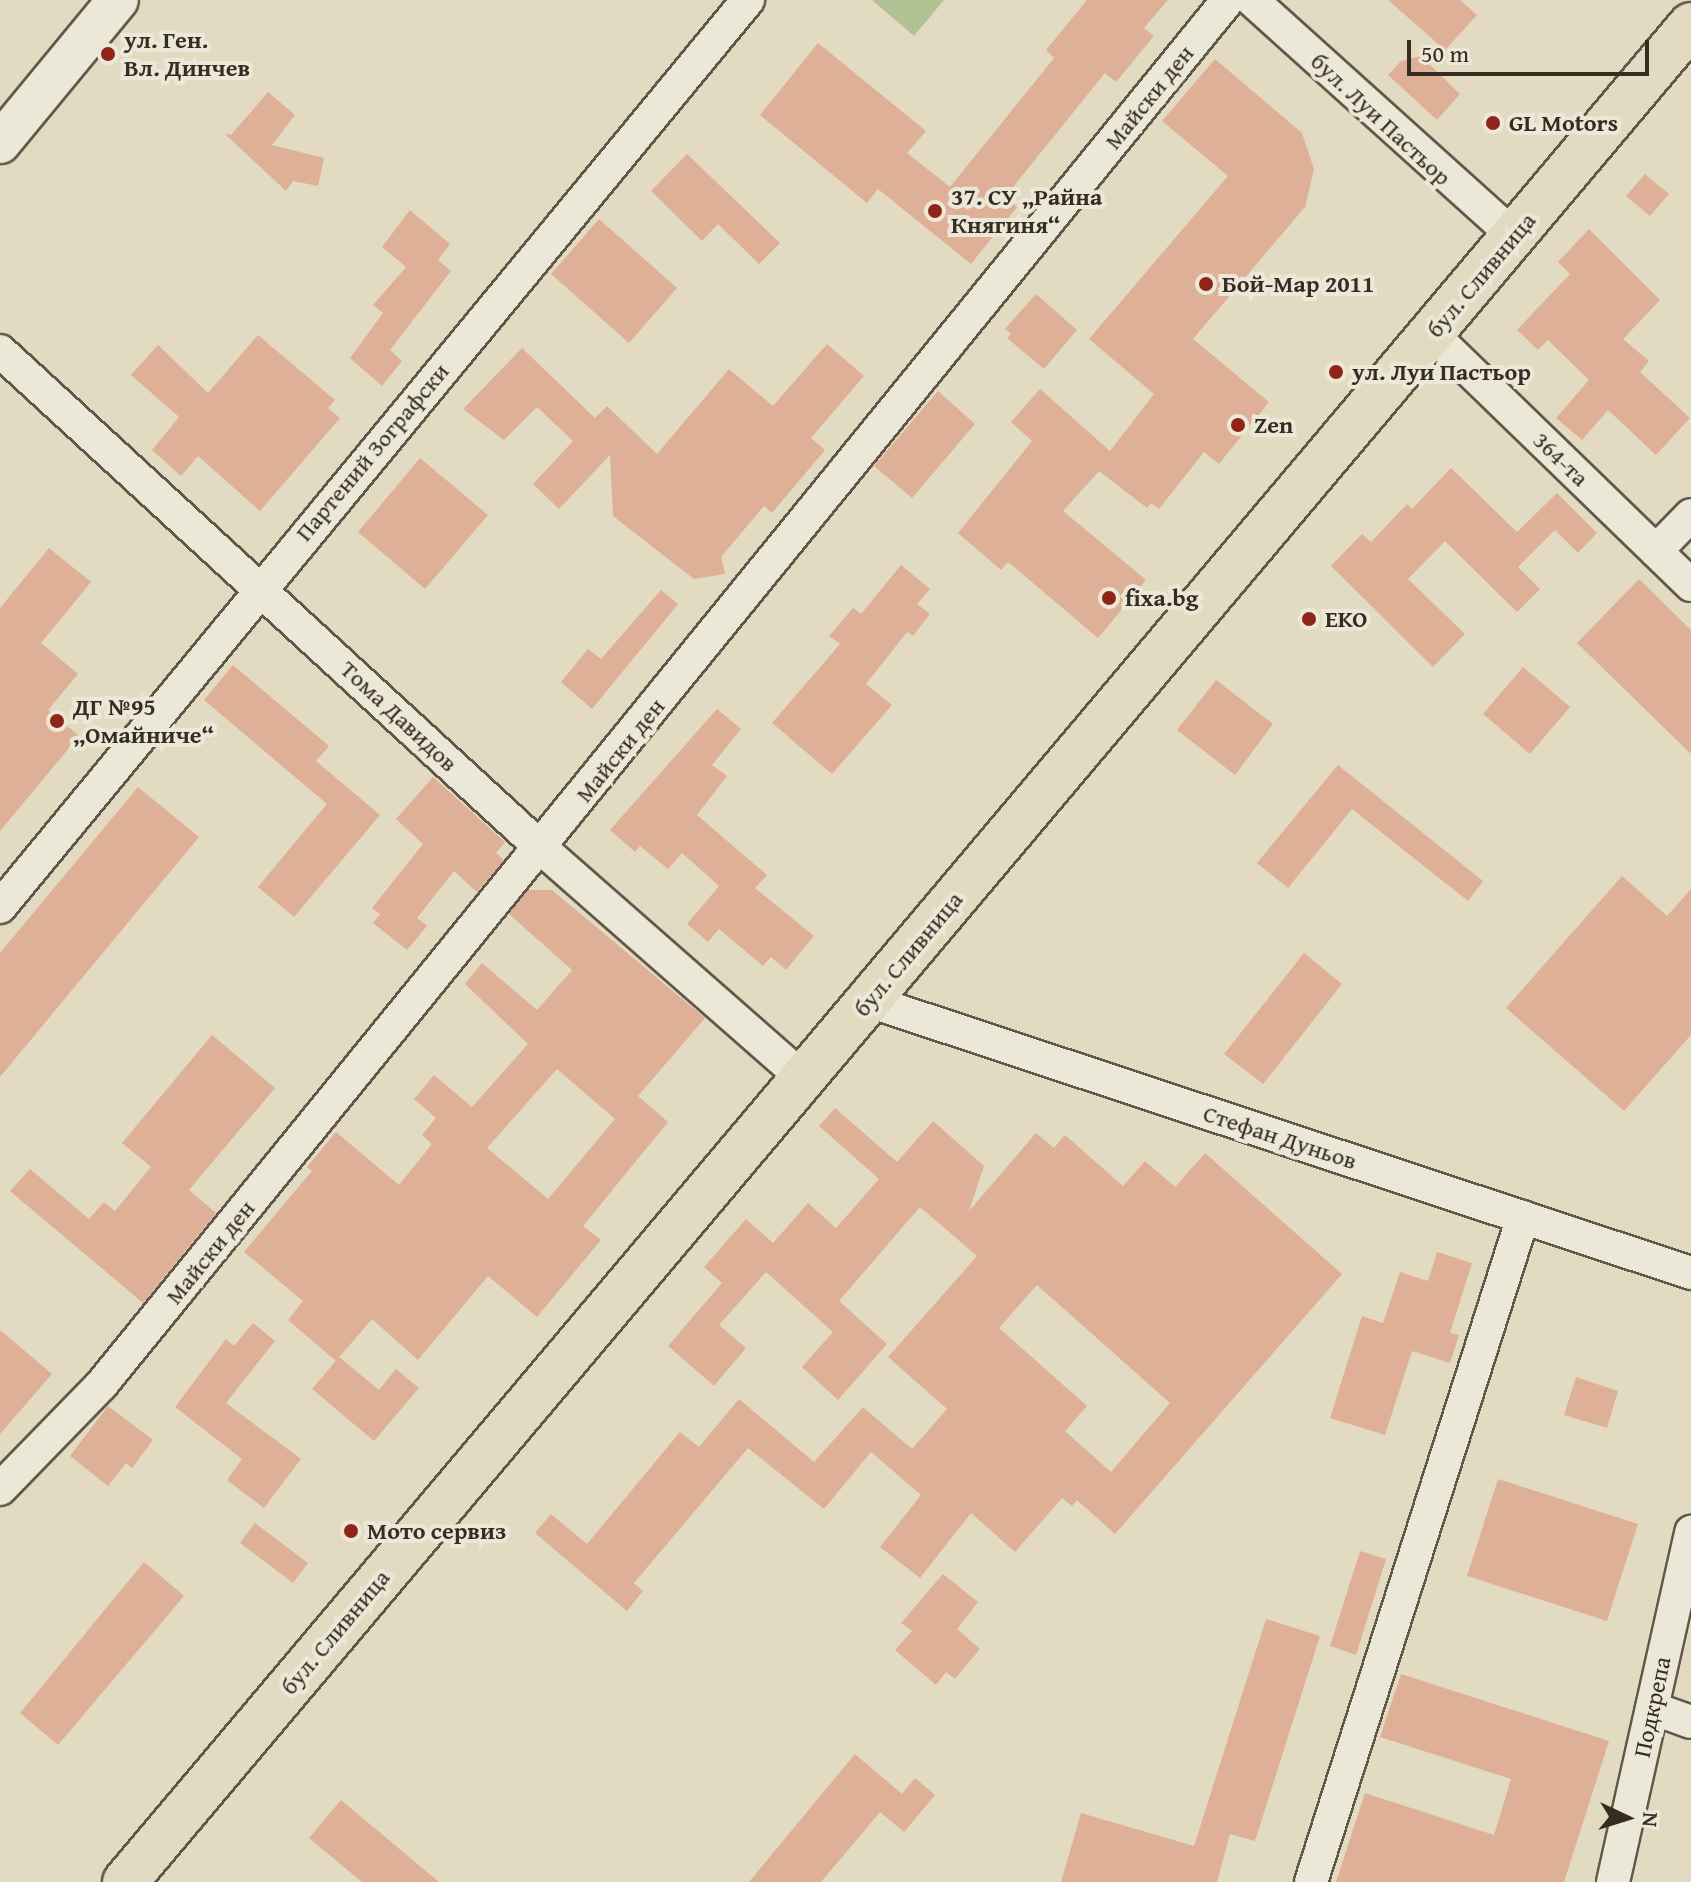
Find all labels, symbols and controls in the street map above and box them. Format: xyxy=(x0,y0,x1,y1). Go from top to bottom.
scale bar xyxy=(1411,24,1653,74)
place label: ул. Ген. Вл. Динчев xyxy=(124,26,250,82)
text: 50 m xyxy=(1421,36,1469,71)
street label: Майски ден xyxy=(1098,39,1200,155)
marker: ул. Ген. Вл. Динчев xyxy=(99,45,117,63)
street label: бул. Луи Пастьор xyxy=(1305,47,1457,191)
place label: GL Motors xyxy=(1509,109,1618,137)
marker: GL Motors xyxy=(1484,114,1502,132)
place label: 37. СУ „Райна Княгиня“ xyxy=(951,183,1102,239)
marker: 37. СУ „Райна Княгиня“ xyxy=(926,202,944,220)
street label: бул. Сливница xyxy=(1420,207,1542,343)
place label: Бой-Мар 2011 xyxy=(1222,270,1374,298)
marker: Бой-Мар 2011 xyxy=(1197,275,1215,293)
street label: Партений Зографски xyxy=(289,357,455,547)
place label: ул. Луи Пастьор xyxy=(1352,358,1531,386)
marker: ул. Луи Пастьор xyxy=(1327,363,1345,381)
place label: Zen xyxy=(1254,411,1293,439)
marker: Zen xyxy=(1229,416,1247,434)
street label: 364-та xyxy=(1527,426,1595,492)
place label: fixa.bg xyxy=(1125,584,1198,612)
marker: fixa.bg xyxy=(1100,589,1118,607)
place label: EKO xyxy=(1325,605,1367,633)
marker: EKO xyxy=(1300,610,1318,628)
street label: Тома Давидов xyxy=(335,655,463,777)
street label: Майски ден xyxy=(569,692,671,808)
place label: ДГ №95 „Омайниче“ xyxy=(73,693,214,749)
marker: ДГ №95 „Омайниче“ xyxy=(48,712,66,730)
street label: бул. Сливница xyxy=(847,886,969,1022)
street label: Стефан Дуньов xyxy=(1200,1099,1360,1175)
street label: Майски ден xyxy=(159,1194,261,1310)
place label: Мото сервиз xyxy=(367,1517,506,1545)
marker: Мото сервиз xyxy=(342,1522,360,1540)
street label: бул. Сливница xyxy=(274,1564,396,1700)
street label: Подкрепа xyxy=(1627,1654,1677,1760)
north arrow xyxy=(1587,1778,1667,1858)
text: N xyxy=(1634,1811,1667,1828)

